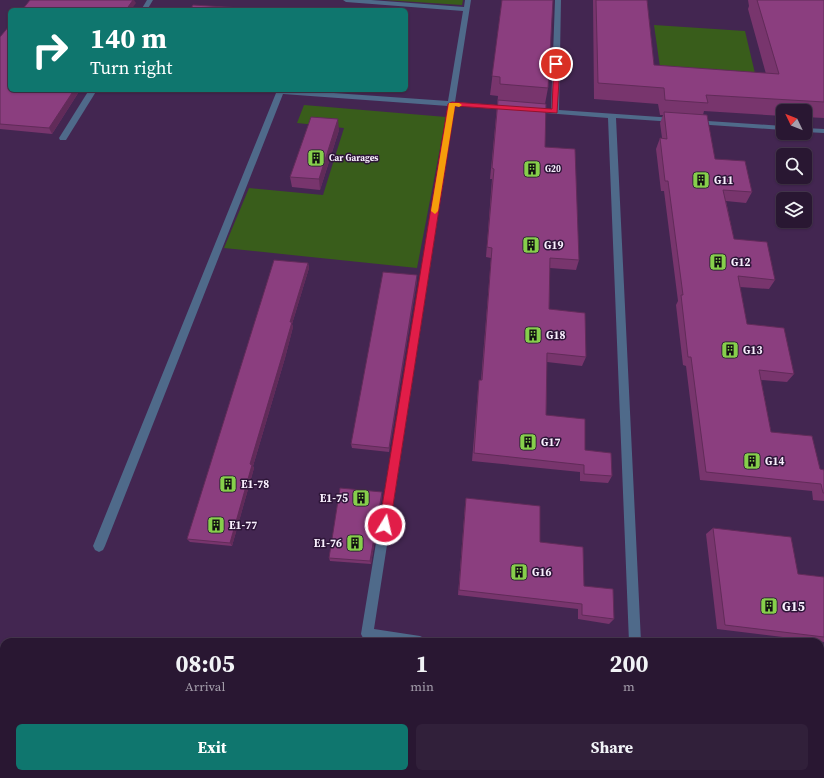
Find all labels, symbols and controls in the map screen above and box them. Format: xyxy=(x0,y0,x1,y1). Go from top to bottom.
text: 140 m xyxy=(90,19,167,57)
icon: right xyxy=(24,24,76,76)
pin xyxy=(539,47,573,81)
icon: arrive xyxy=(545,53,567,75)
text: Turn right xyxy=(90,55,172,80)
north arrow xyxy=(776,104,812,140)
map controls xyxy=(776,104,812,228)
building icon: Car Garages xyxy=(306,148,326,168)
button: search xyxy=(776,148,812,184)
place label: Car Garages xyxy=(329,152,378,164)
building icon: G20 xyxy=(522,159,542,179)
place label: G20 xyxy=(545,163,561,175)
building icon: G11 xyxy=(691,170,711,190)
place label: G11 xyxy=(714,173,733,188)
button: layers xyxy=(776,192,812,228)
building icon: G19 xyxy=(521,235,541,255)
place label: G19 xyxy=(544,238,563,253)
building icon: G12 xyxy=(708,252,728,272)
place label: G12 xyxy=(731,255,750,270)
building icon: G18 xyxy=(523,325,543,345)
place label: G18 xyxy=(546,328,565,343)
building icon: G13 xyxy=(720,340,740,360)
place label: G13 xyxy=(743,343,762,358)
building icon: G17 xyxy=(518,432,538,452)
place label: G17 xyxy=(541,435,560,450)
building icon: G14 xyxy=(742,451,762,471)
place label: G14 xyxy=(765,454,784,469)
building icon: E1-78 xyxy=(218,474,238,494)
place label: E1-78 xyxy=(241,477,269,492)
building icon: E1-75 xyxy=(351,488,371,508)
place label: E1-75 xyxy=(320,491,348,506)
position arrow xyxy=(364,504,406,546)
building icon: E1-77 xyxy=(206,515,226,535)
place label: E1-77 xyxy=(229,518,257,533)
building icon: E1-76 xyxy=(345,533,365,553)
place label: E1-76 xyxy=(314,536,342,551)
building icon: G16 xyxy=(509,562,529,582)
place label: G16 xyxy=(532,565,551,580)
building icon: G15 xyxy=(759,596,779,616)
place label: G15 xyxy=(782,598,805,615)
text: 08:05 xyxy=(176,647,235,680)
text: 1 xyxy=(416,647,429,680)
text: 200 xyxy=(609,647,648,680)
text: Arrival xyxy=(185,678,225,695)
text: min xyxy=(410,678,434,695)
text: m xyxy=(623,678,635,695)
button: Exit xyxy=(16,724,408,770)
button: Share xyxy=(416,724,808,770)

